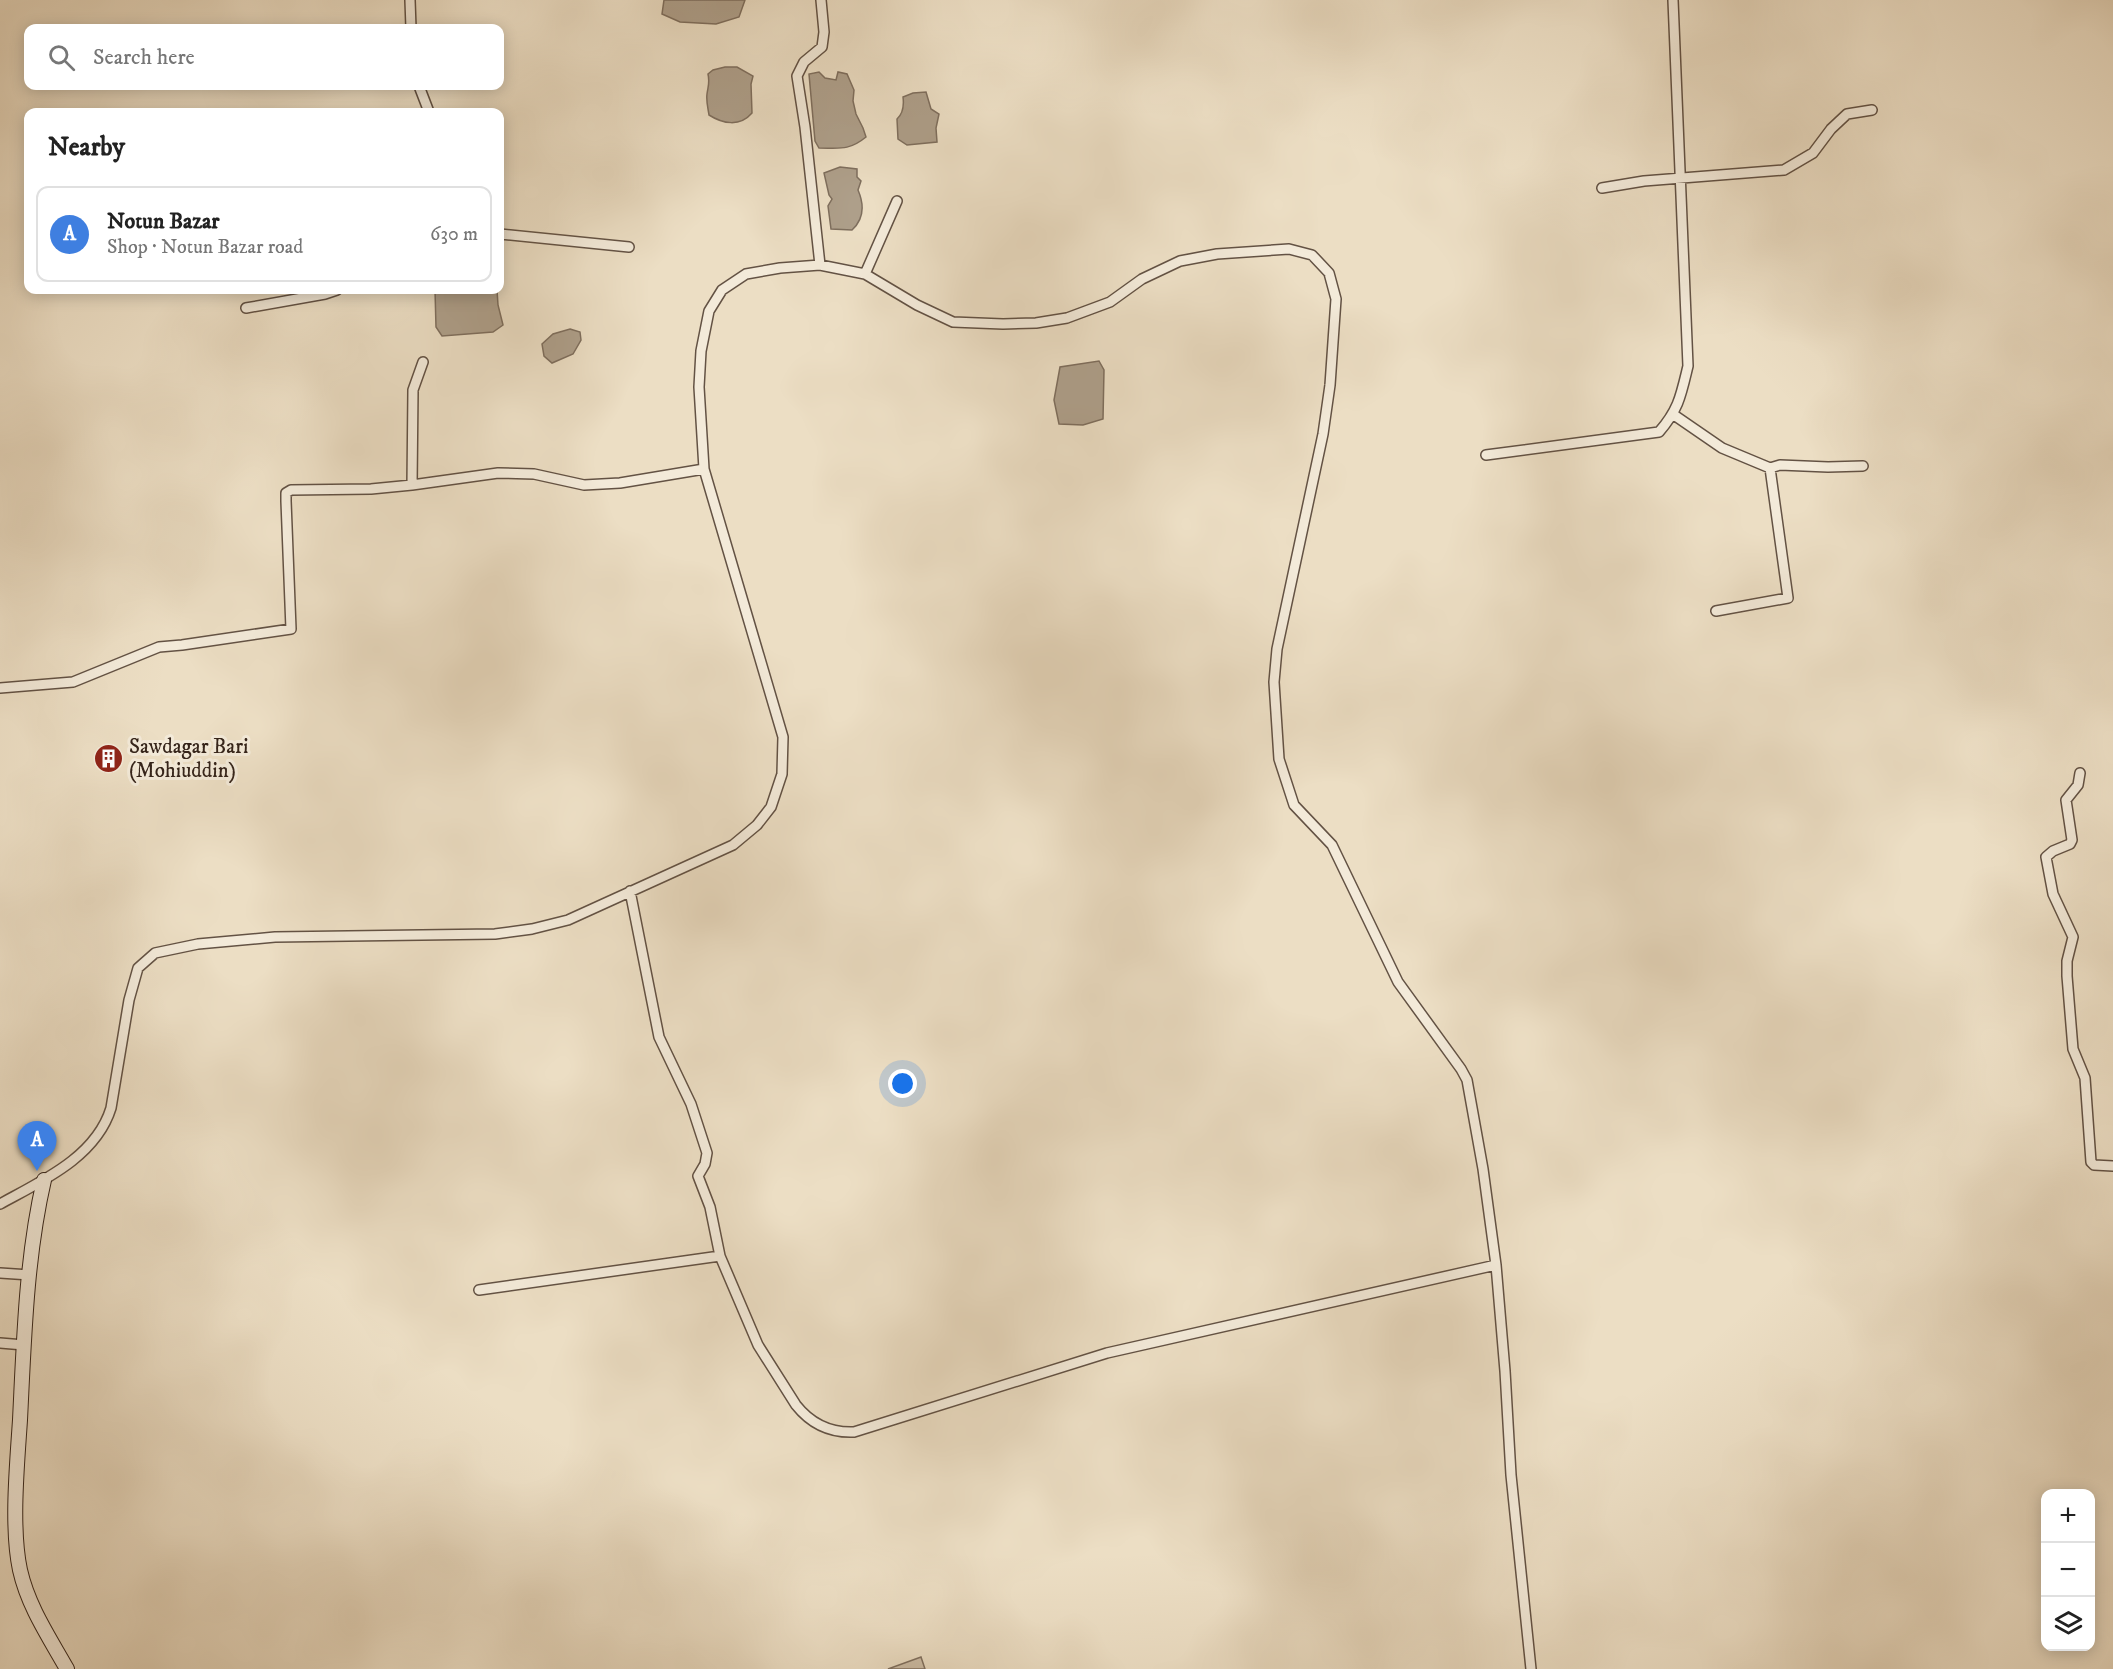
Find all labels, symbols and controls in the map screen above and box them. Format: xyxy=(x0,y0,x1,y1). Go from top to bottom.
search box xyxy=(24,24,504,90)
icon: search xyxy=(45,41,78,74)
text: Search here xyxy=(93,44,195,71)
text: Nearby xyxy=(48,131,125,164)
text: Notun Bazar xyxy=(107,208,220,235)
text: A xyxy=(63,222,76,247)
text: 630 m xyxy=(430,222,478,247)
text: Shop · Notun Bazar road xyxy=(107,235,303,260)
place label: Sawdagar Bari (Mohiuddin) xyxy=(129,734,248,784)
building icon: Sawdagar Bari (Mohiuddin) xyxy=(92,743,124,775)
your location xyxy=(888,1069,917,1098)
pin: A xyxy=(18,1122,57,1171)
map controls xyxy=(2041,1489,2095,1651)
button: + xyxy=(2041,1489,2095,1543)
button: − xyxy=(2041,1543,2095,1597)
button: layers xyxy=(2041,1597,2095,1651)

